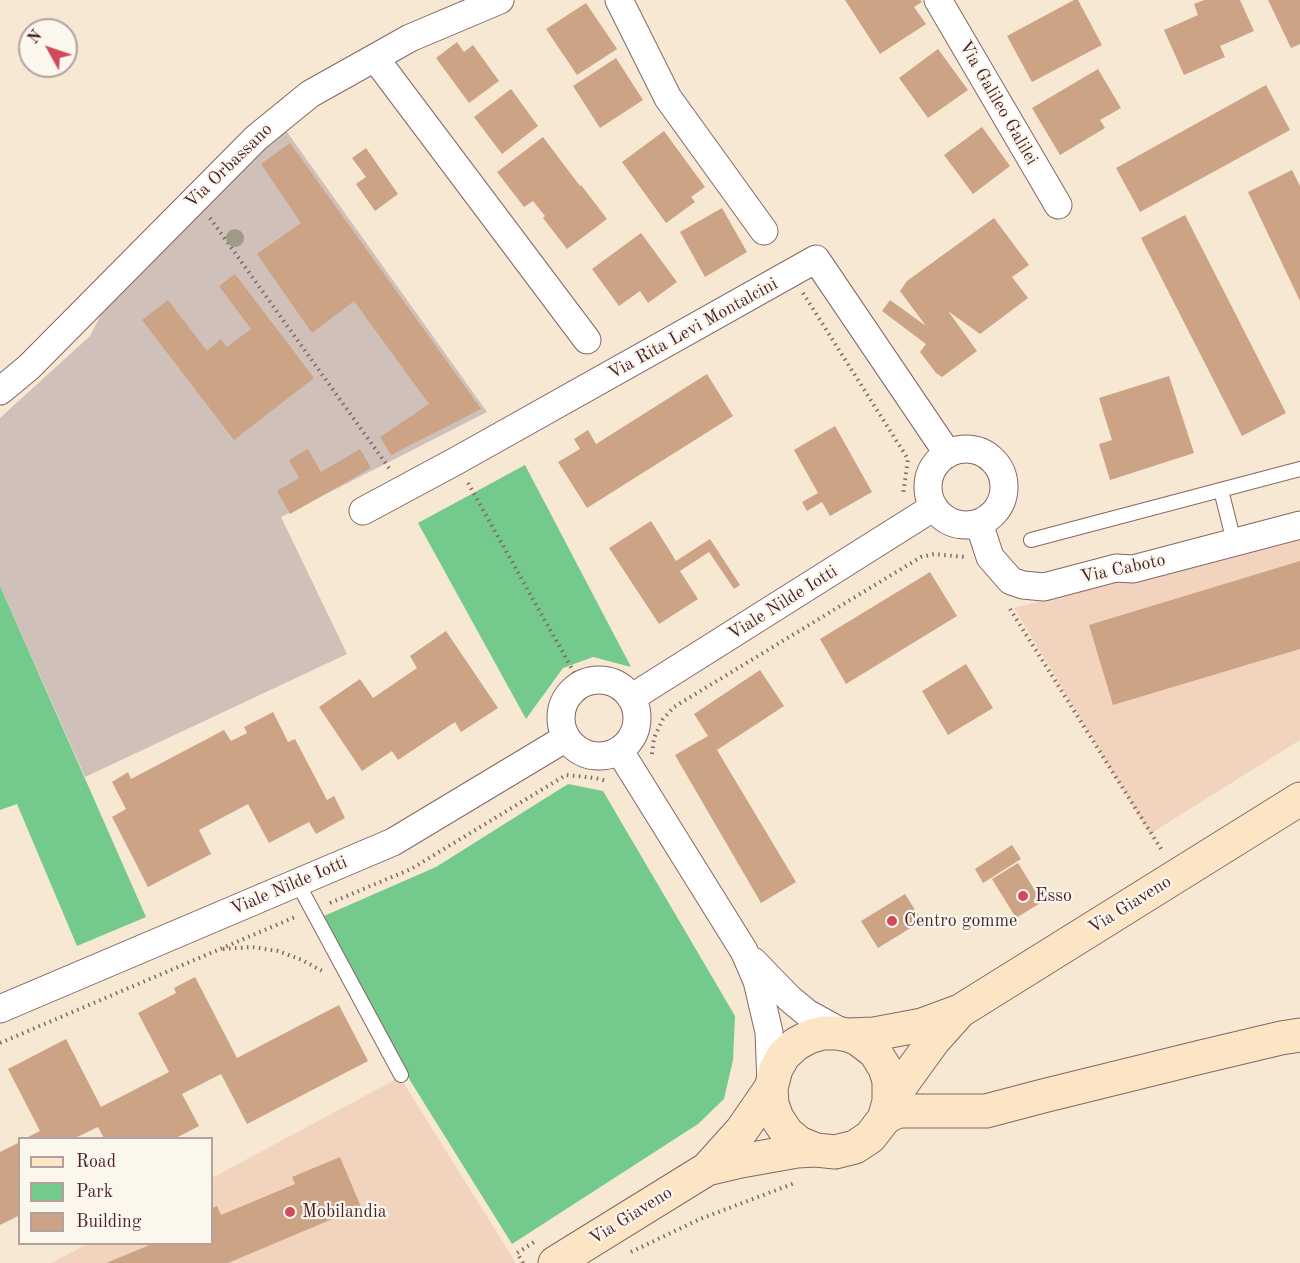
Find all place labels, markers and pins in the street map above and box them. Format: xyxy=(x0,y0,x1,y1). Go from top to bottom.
place label: Esso xyxy=(1035,885,1072,907)
marker: Esso xyxy=(1016,889,1030,903)
place label: Centro gomme xyxy=(904,910,1017,932)
marker: Centro gomme xyxy=(885,914,899,928)
place label: Mobilandia xyxy=(302,1201,387,1223)
marker: Mobilandia xyxy=(283,1205,297,1219)

